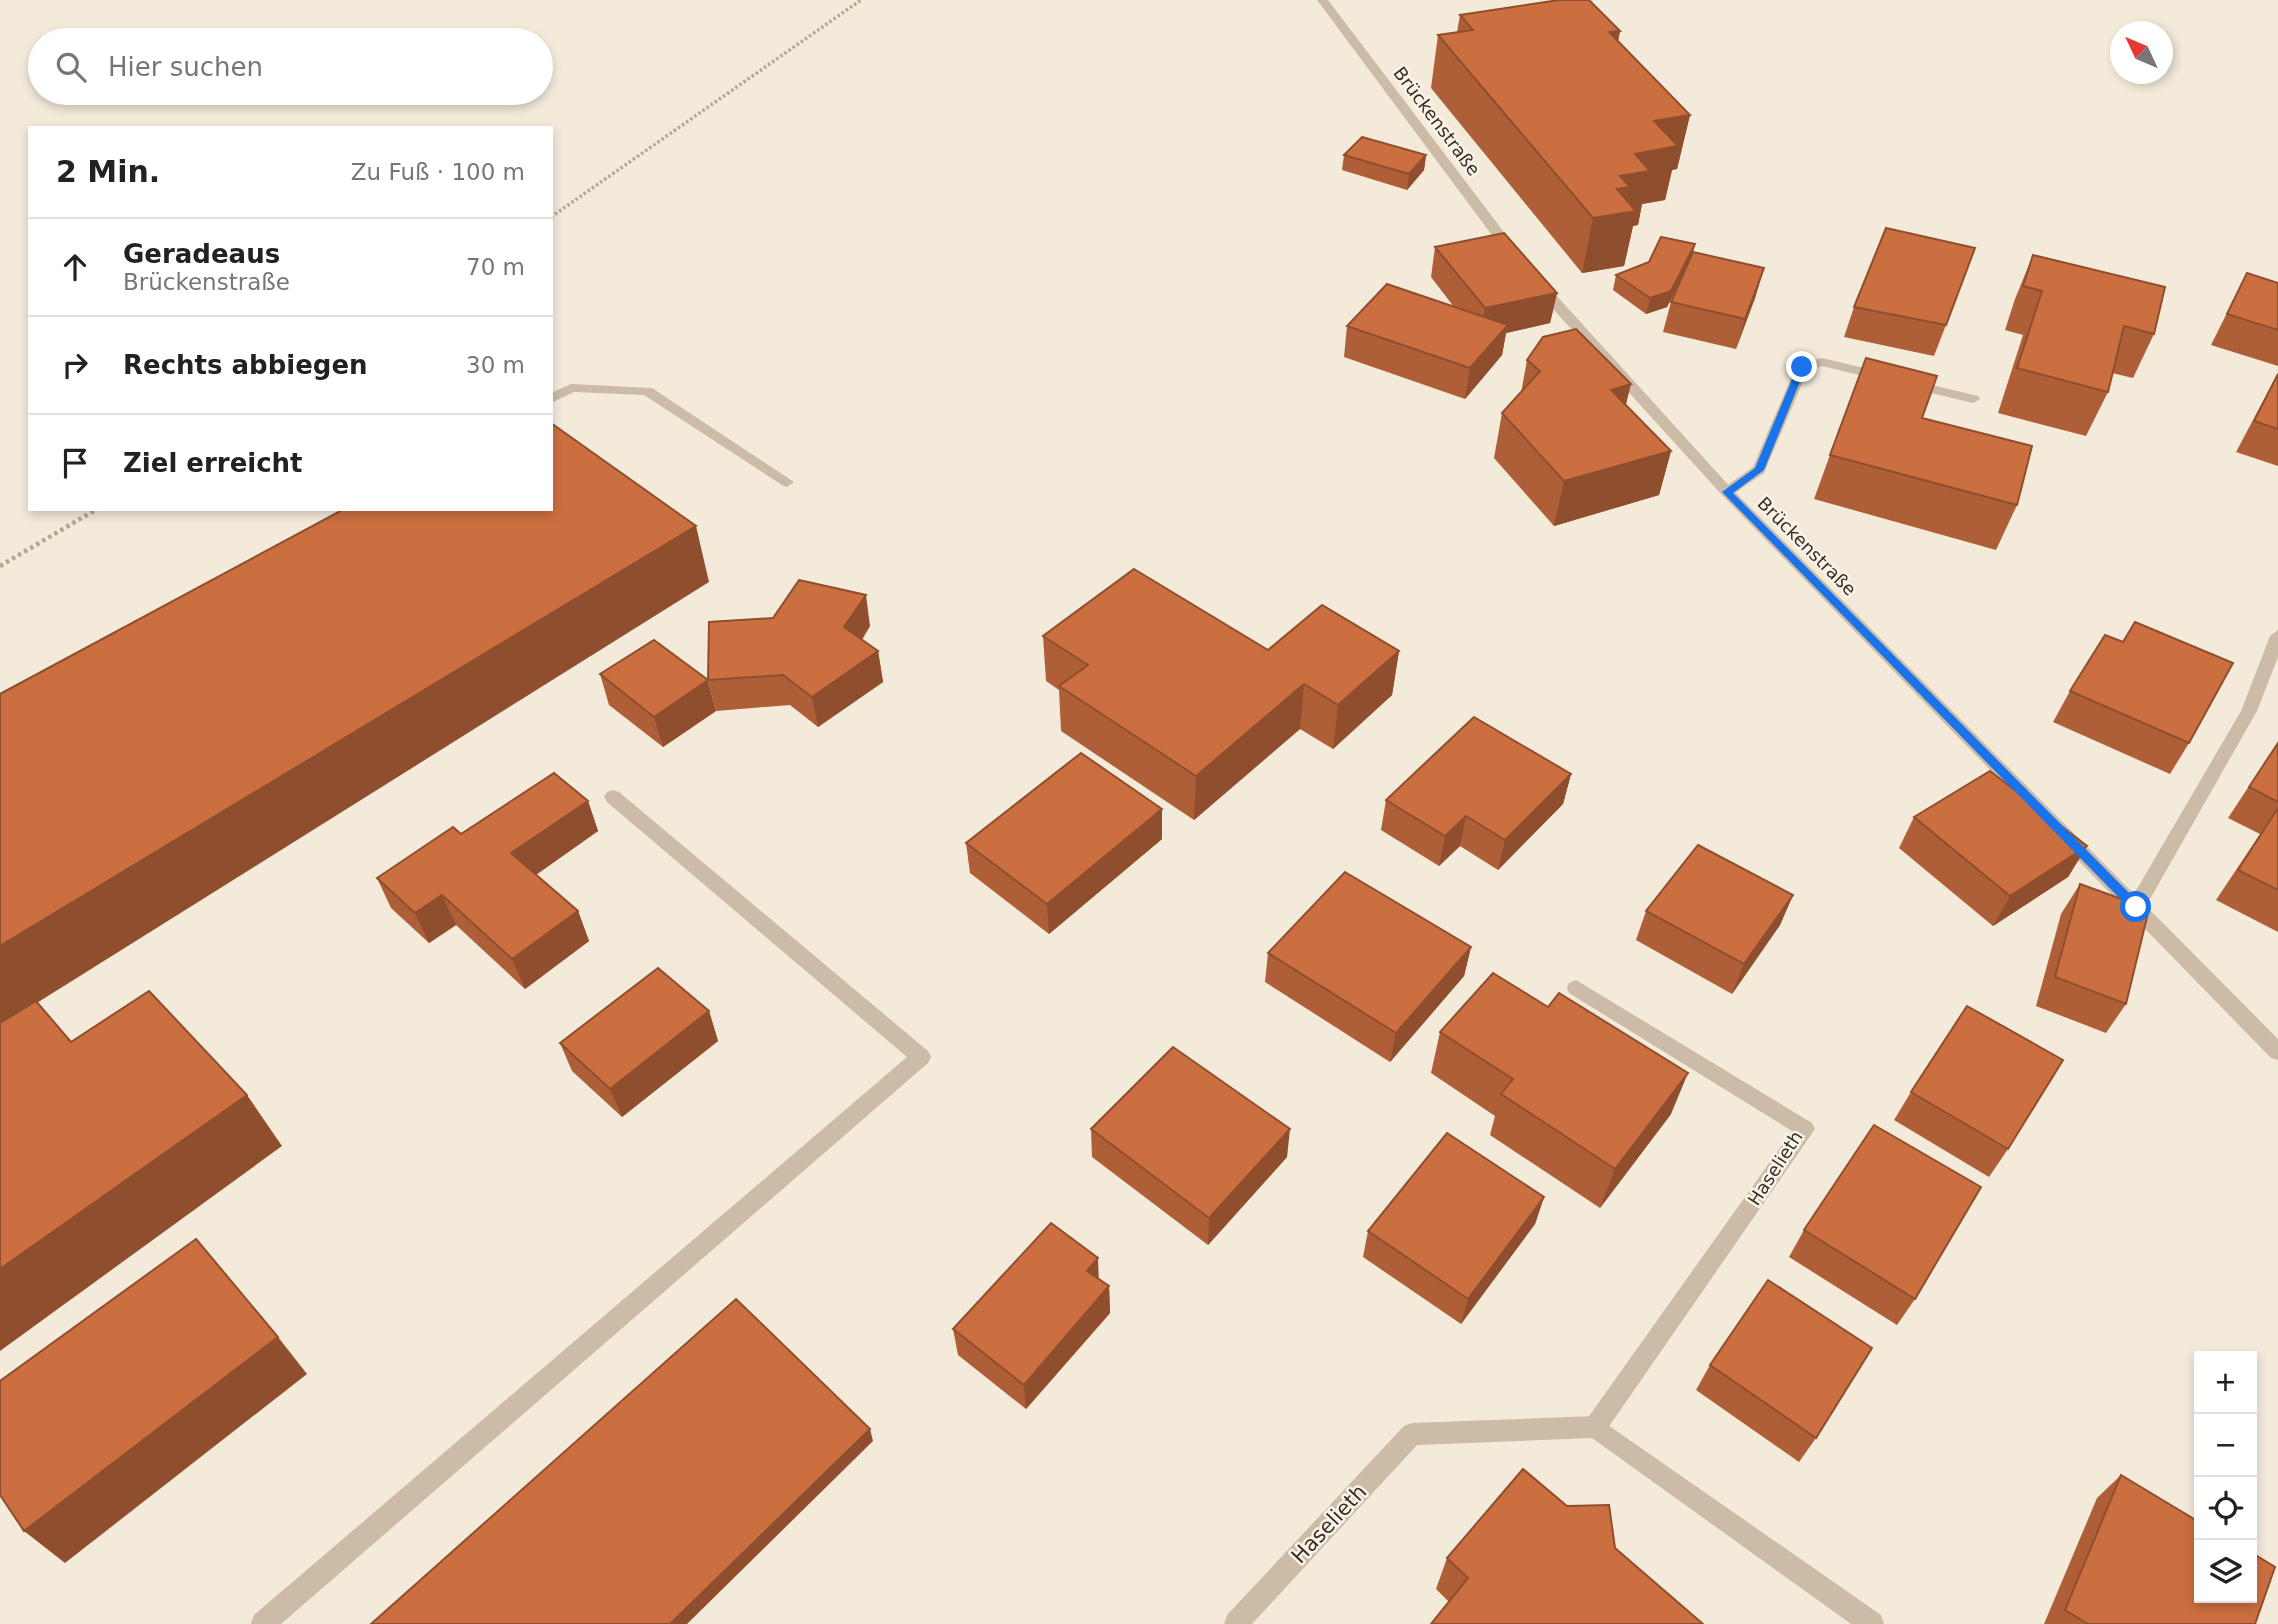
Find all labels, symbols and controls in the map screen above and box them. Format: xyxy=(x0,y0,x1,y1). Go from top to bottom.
north arrow xyxy=(2110,21,2173,84)
search box xyxy=(28,28,553,105)
icon: search xyxy=(52,48,90,86)
text: Hier suchen xyxy=(108,52,263,82)
street label: Brückenstraße xyxy=(1389,63,1485,179)
text: 2 Min. xyxy=(56,154,160,189)
text: Zu Fuß · 100 m xyxy=(351,159,525,185)
text: Geradeaus xyxy=(123,239,280,269)
icon: ahead xyxy=(56,248,94,286)
text: 70 m xyxy=(466,254,525,280)
text: Brückenstraße xyxy=(123,269,290,295)
icon: right xyxy=(56,346,94,384)
text: Rechts abbiegen xyxy=(123,350,368,380)
route end xyxy=(1786,351,1817,382)
text: 30 m xyxy=(466,352,525,378)
icon: arrive xyxy=(56,444,94,482)
text: Ziel erreicht xyxy=(123,448,303,478)
street label: Brückenstraße xyxy=(1753,492,1861,600)
route start xyxy=(2120,891,2151,922)
street label: Haselieth xyxy=(1743,1127,1807,1209)
map controls xyxy=(2194,1351,2257,1603)
button: + xyxy=(2194,1351,2257,1414)
button: − xyxy=(2194,1414,2257,1477)
button: locate xyxy=(2194,1477,2257,1540)
street label: Haselieth xyxy=(1287,1480,1371,1568)
button: layers xyxy=(2194,1540,2257,1603)

